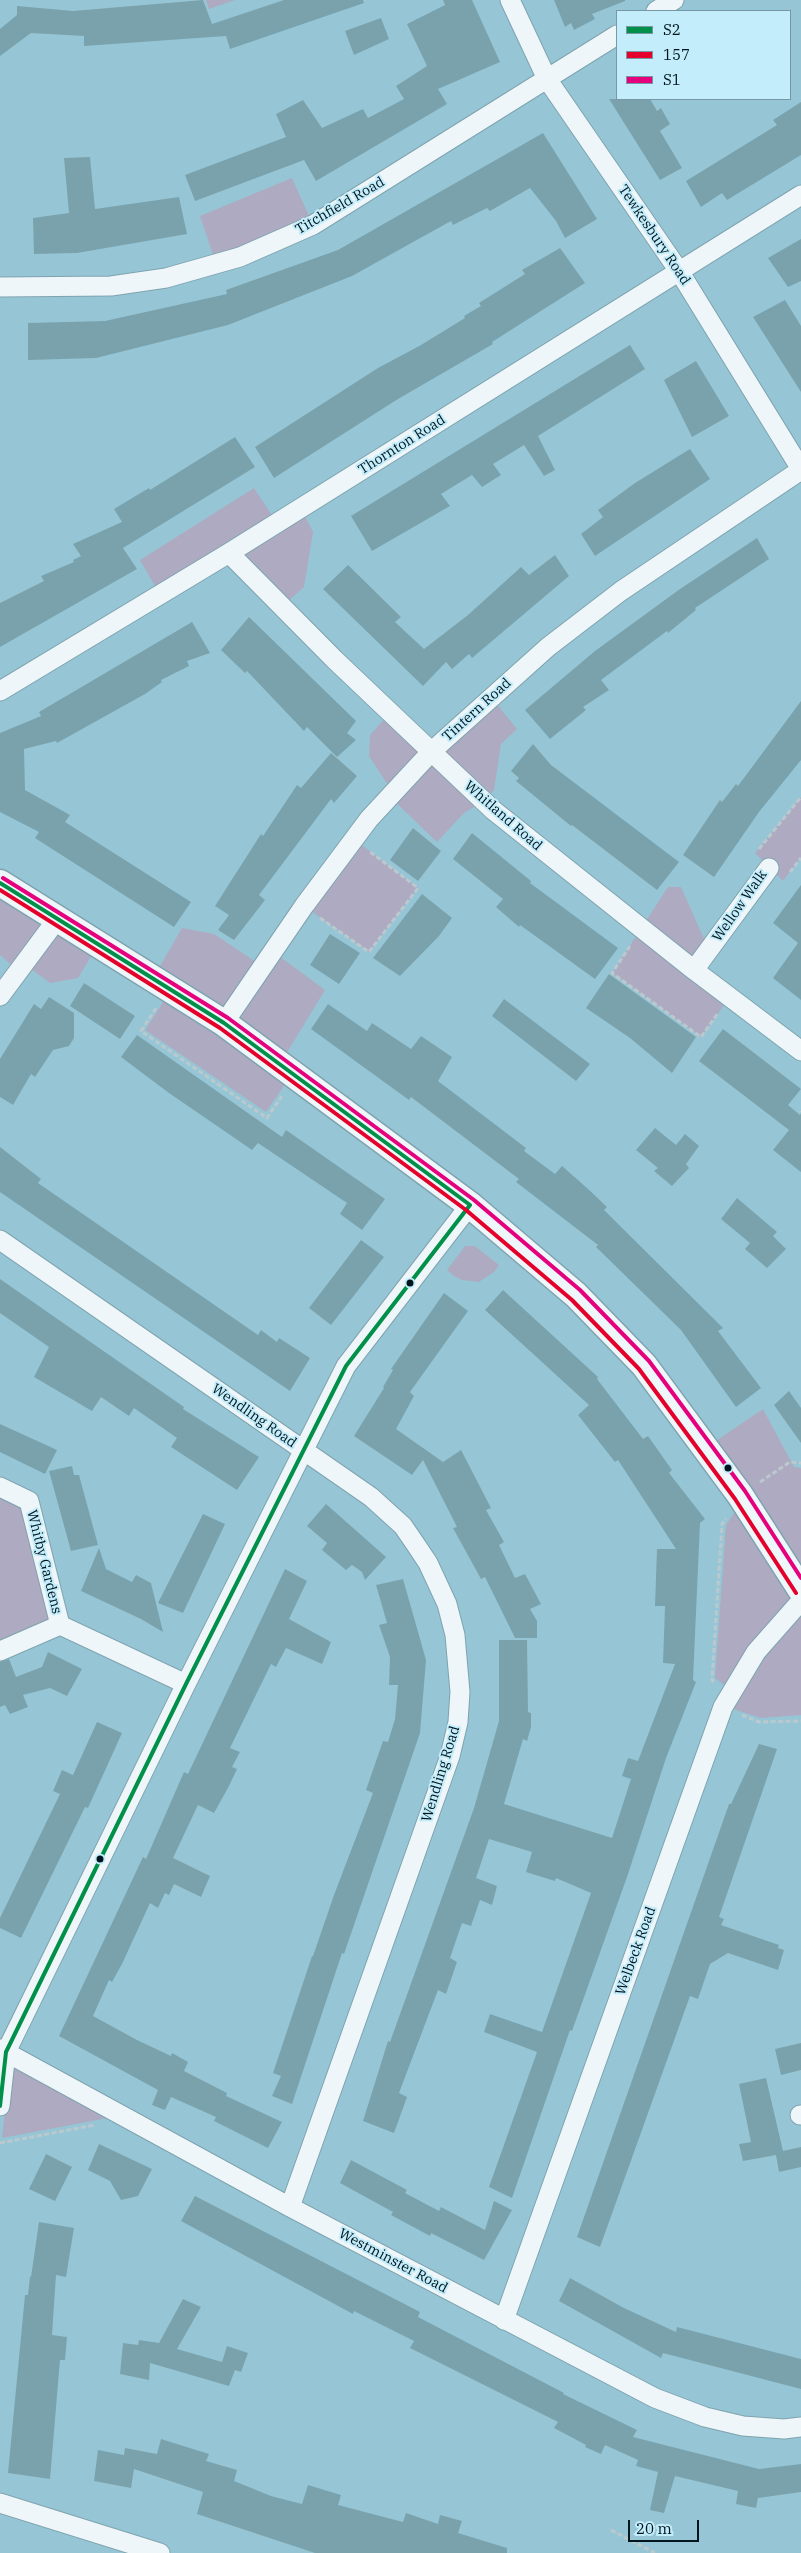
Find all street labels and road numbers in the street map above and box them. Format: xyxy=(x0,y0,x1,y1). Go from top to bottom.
street label: Titchfield Road xyxy=(292,174,388,238)
street label: Tewkesbury Road xyxy=(614,182,694,288)
street label: Thornton Road xyxy=(355,412,449,478)
street label: Tintern Road xyxy=(439,675,515,745)
street label: Whitland Road xyxy=(461,778,545,854)
street label: Wellow Walk xyxy=(709,867,771,945)
street label: Wendling Road xyxy=(208,1381,300,1451)
street label: Whitby Gardens xyxy=(23,1508,65,1616)
street label: Wendling Road xyxy=(418,1724,464,1824)
street label: Welbeck Road xyxy=(612,1905,660,1997)
street label: Westminster Road xyxy=(336,2225,450,2297)

